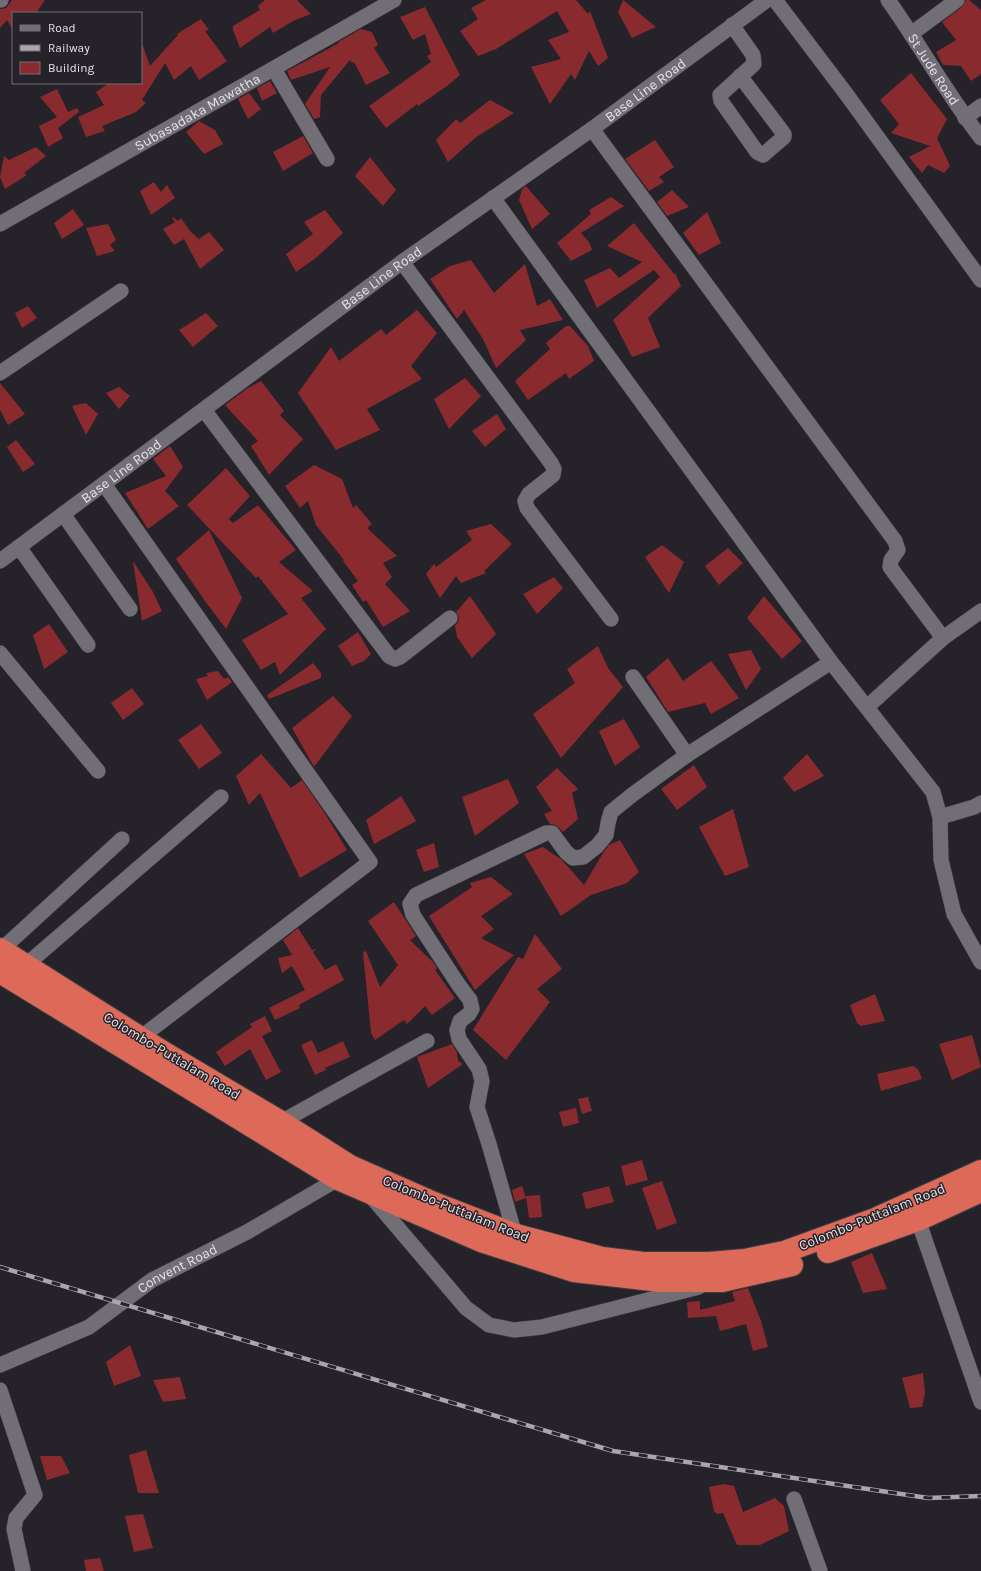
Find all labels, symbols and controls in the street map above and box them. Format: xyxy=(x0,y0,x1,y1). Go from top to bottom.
legend xyxy=(12,12,142,84)
text: Road xyxy=(48,21,76,35)
street label: St Jude Road xyxy=(904,30,963,108)
text: Railway xyxy=(48,41,90,55)
street label: Base Line Road xyxy=(601,54,689,125)
text: Building xyxy=(48,61,95,75)
street label: Subasadaka Mawatha xyxy=(131,69,263,154)
street label: Base Line Road xyxy=(337,242,425,313)
street label: Base Line Road xyxy=(77,435,165,506)
street label: Colombo-Puttalam Road xyxy=(101,1008,243,1104)
street label: Colombo-Puttalam Road xyxy=(380,1172,532,1246)
street label: Colombo-Puttalam Road xyxy=(796,1180,948,1254)
street label: Convent Road xyxy=(134,1240,220,1297)

